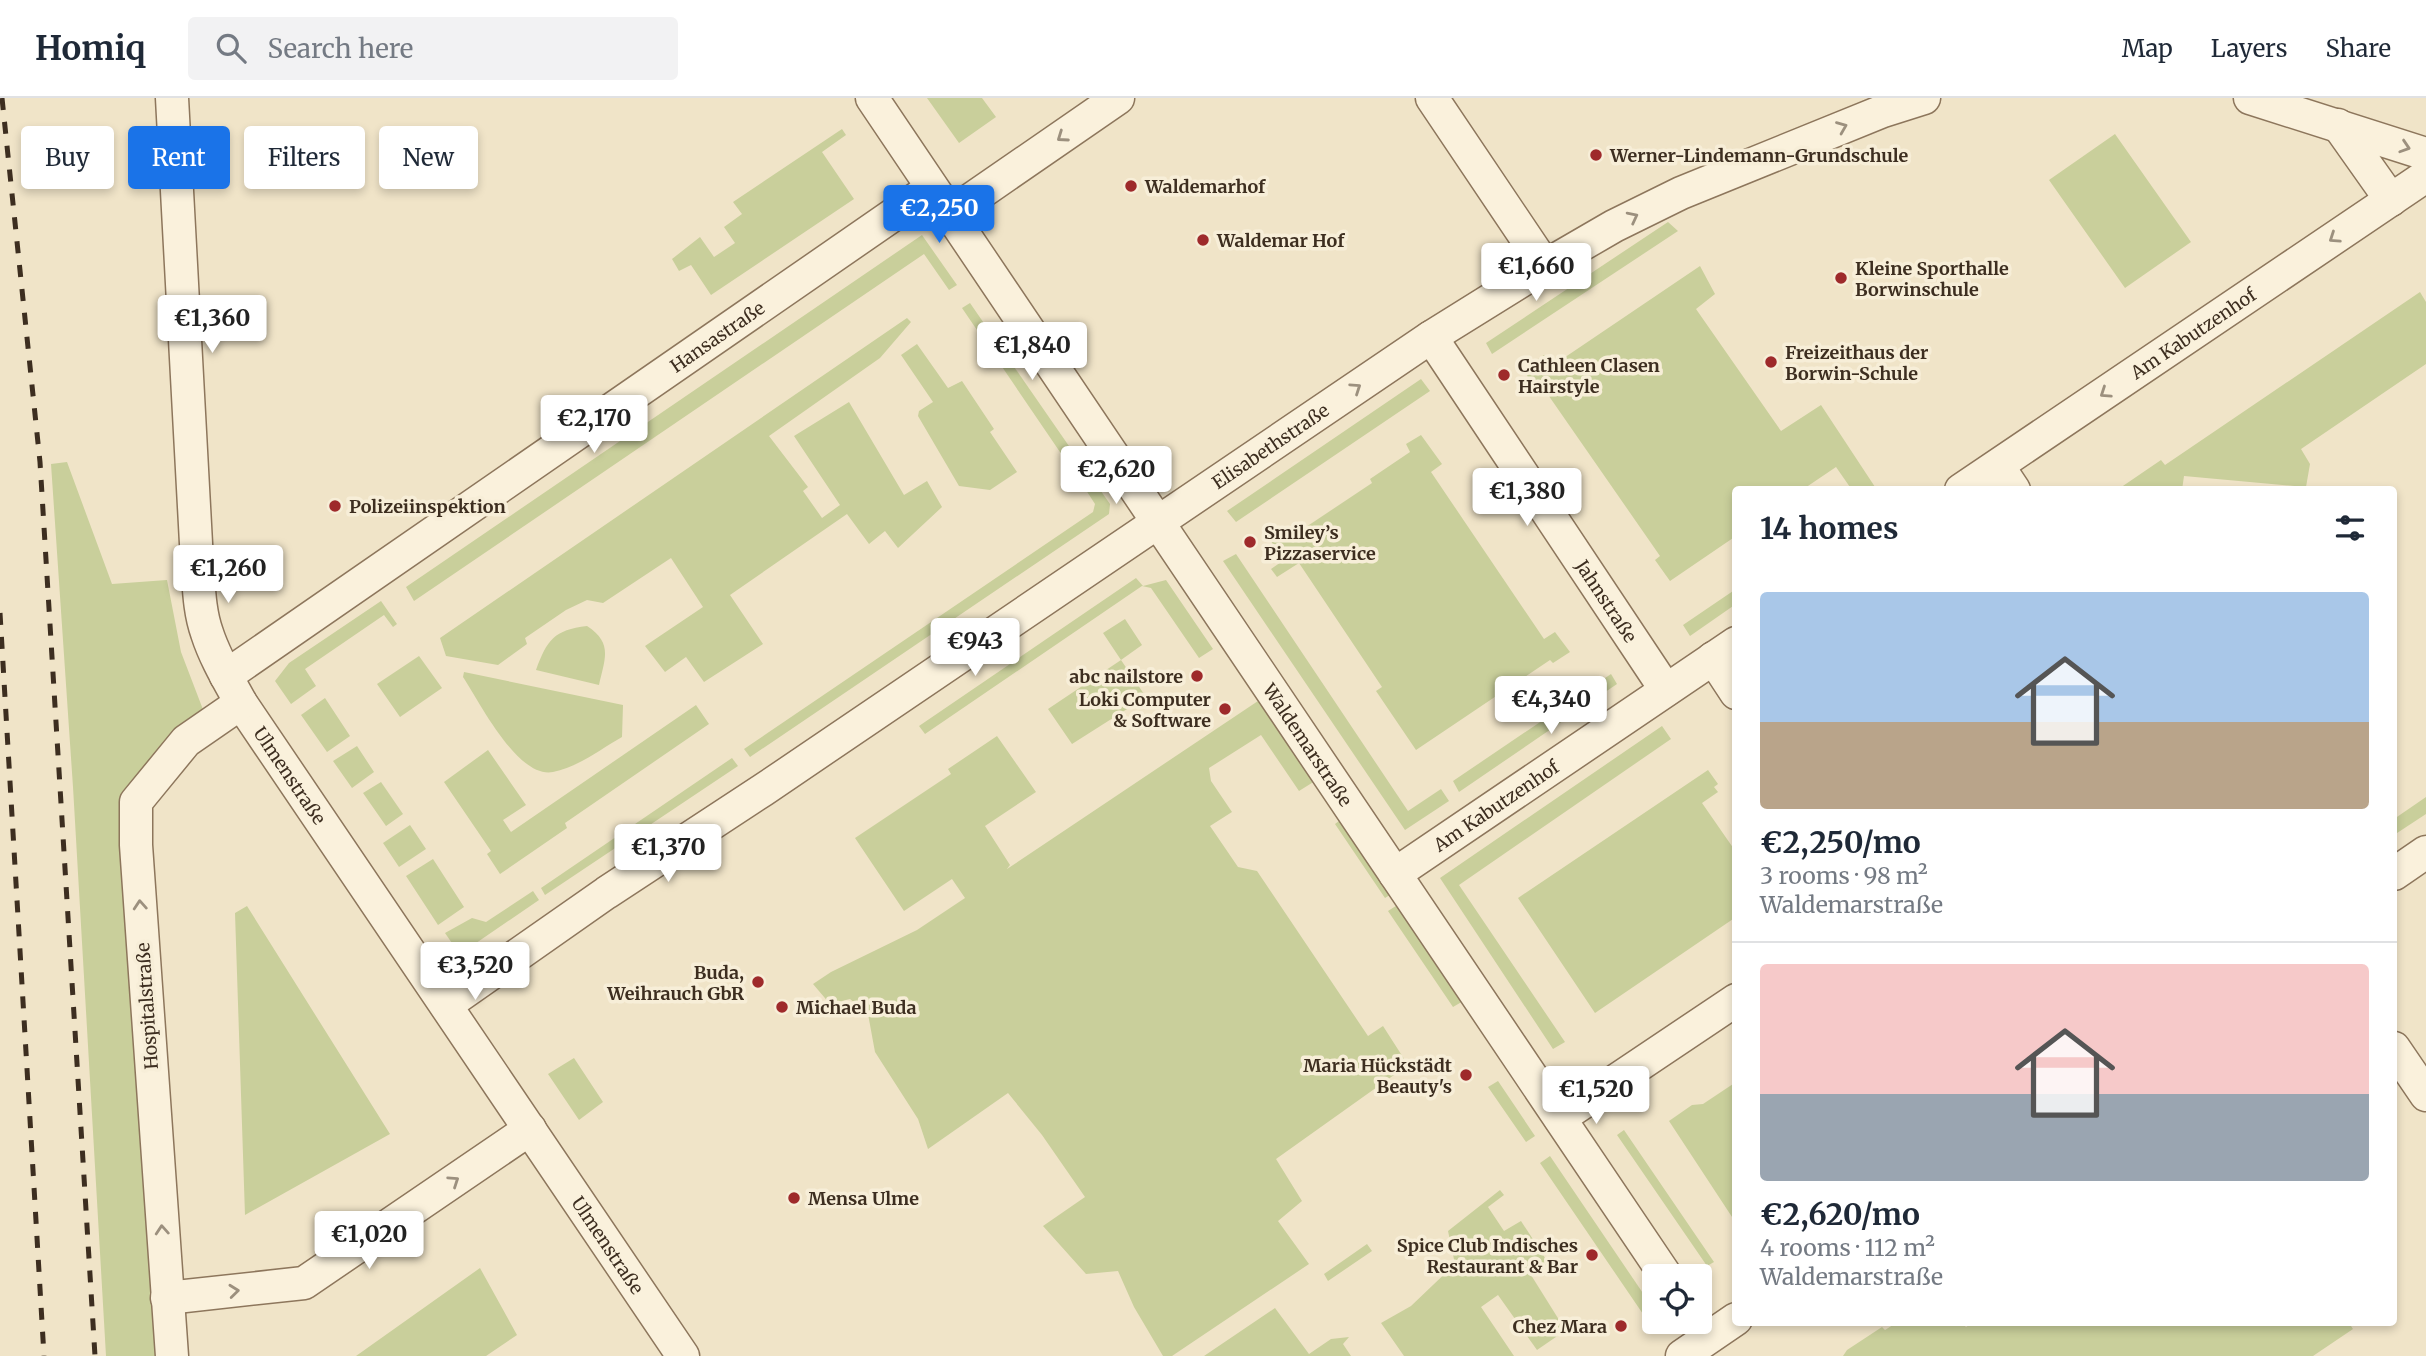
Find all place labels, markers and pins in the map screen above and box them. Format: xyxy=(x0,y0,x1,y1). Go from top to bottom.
place label: Werner-Lindemann-Grundschule xyxy=(1609,144,1908,167)
marker: Werner-Lindemann-Grundschule xyxy=(1588,147,1604,163)
place label: Waldemarhof xyxy=(1144,175,1266,198)
marker: Waldemarhof xyxy=(1123,178,1139,194)
pin: €2,250 xyxy=(882,186,996,245)
place label: Waldemar Hof xyxy=(1216,229,1345,252)
marker: Waldemar Hof xyxy=(1195,232,1211,248)
pin: €1,660 xyxy=(1479,244,1593,303)
place label: Kleine Sporthalle Borwinschule xyxy=(1855,257,2009,301)
marker: Kleine Sporthalle Borwinschule xyxy=(1833,270,1849,286)
pin: €1,360 xyxy=(155,296,269,355)
pin: €1,840 xyxy=(975,322,1089,382)
place label: Freizeithaus der Borwin-Schule xyxy=(1785,341,1928,385)
place label: Cathleen Clasen Hairstyle xyxy=(1518,354,1660,398)
marker: Freizeithaus der Borwin-Schule xyxy=(1763,354,1779,370)
marker: Cathleen Clasen Hairstyle xyxy=(1496,367,1512,383)
pin: €2,170 xyxy=(537,396,651,455)
pin: €2,620 xyxy=(1059,446,1173,506)
pin: €1,380 xyxy=(1470,468,1584,528)
place label: Polizeiinspektion xyxy=(349,495,506,518)
marker: Polizeiinspektion xyxy=(327,498,343,514)
place label: Smiley’s Pizzaservice xyxy=(1264,521,1376,565)
marker: Smiley’s Pizzaservice xyxy=(1242,534,1258,550)
pin: €1,260 xyxy=(171,546,285,605)
pin: €943 xyxy=(934,618,1016,678)
place label: abc nailstore xyxy=(1069,665,1183,688)
marker: abc nailstore xyxy=(1189,668,1205,684)
pin: €4,340 xyxy=(1494,676,1608,736)
place label: Loki Computer & Software xyxy=(1079,688,1211,732)
marker: Loki Computer & Software xyxy=(1217,701,1233,717)
pin: €1,370 xyxy=(611,824,725,884)
pin: €3,520 xyxy=(418,942,532,1002)
place label: Buda, Weihrauch GbR xyxy=(606,961,744,1005)
marker: Buda, Weihrauch GbR xyxy=(750,974,766,990)
place label: Michael Buda xyxy=(796,996,916,1019)
marker: Michael Buda xyxy=(774,999,790,1015)
place label: Maria Hückstädt Beauty's xyxy=(1303,1054,1453,1098)
pin: €1,520 xyxy=(1539,1066,1653,1126)
marker: Maria Hückstädt Beauty's xyxy=(1458,1067,1474,1083)
place label: Mensa Ulme xyxy=(808,1187,919,1210)
marker: Mensa Ulme xyxy=(786,1190,802,1206)
pin: €1,020 xyxy=(312,1212,426,1271)
place label: Spice Club Indisches Restaurant & Bar xyxy=(1397,1234,1578,1278)
marker: Spice Club Indisches Restaurant & Bar xyxy=(1584,1247,1600,1263)
place label: Chez Mara xyxy=(1513,1315,1607,1338)
marker: Chez Mara xyxy=(1613,1318,1629,1334)

